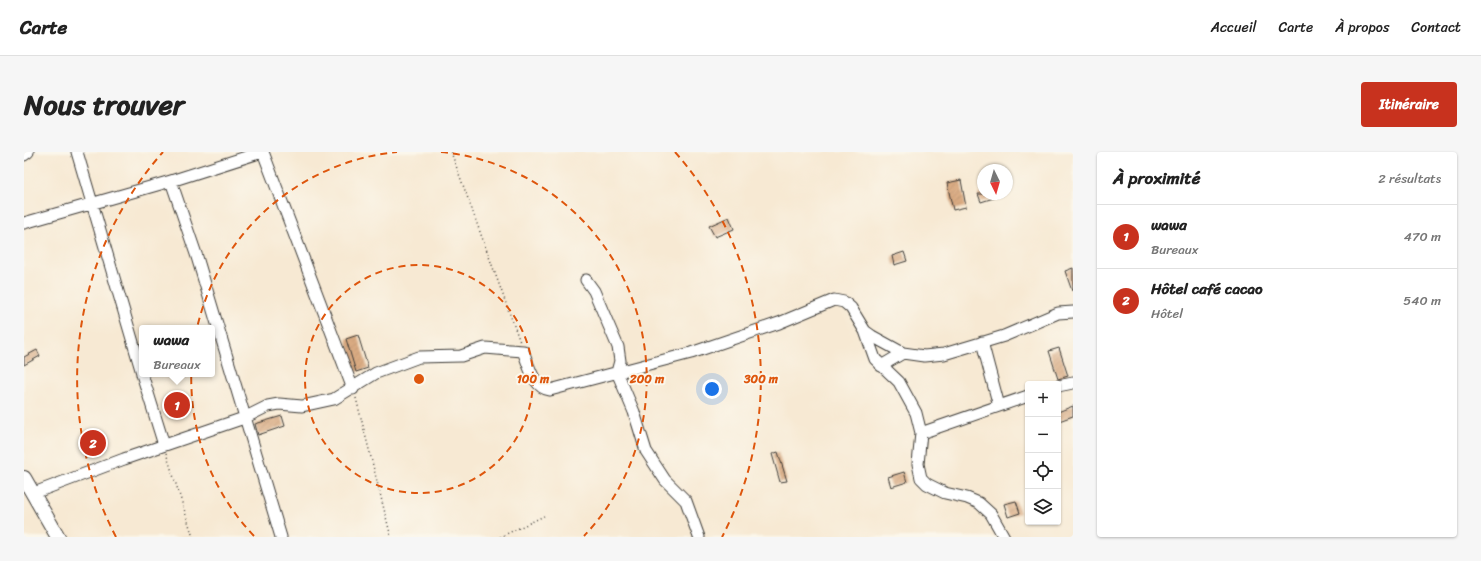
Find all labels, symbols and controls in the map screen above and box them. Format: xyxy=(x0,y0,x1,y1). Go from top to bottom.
text: Carte xyxy=(20,11,67,44)
text: Accueil xyxy=(1211,15,1257,40)
text: Carte xyxy=(1279,15,1313,40)
text: À propos xyxy=(1335,15,1389,40)
text: Contact xyxy=(1411,15,1461,40)
text: Nous trouver xyxy=(24,80,184,129)
button: Itinéraire xyxy=(1361,82,1457,127)
text: À proximité xyxy=(1113,163,1200,193)
north arrow xyxy=(977,164,1013,200)
text: 2 résultats xyxy=(1378,167,1441,190)
text: wawa xyxy=(1151,212,1187,238)
text: 1 xyxy=(1123,225,1129,248)
text: 470 m xyxy=(1404,225,1441,248)
text: Bureaux xyxy=(1151,238,1198,261)
text: Hôtel café cacao xyxy=(1151,276,1263,302)
text: 2 xyxy=(1122,289,1130,312)
text: 540 m xyxy=(1403,289,1441,312)
text: Hôtel xyxy=(1151,302,1183,325)
popup xyxy=(139,325,215,377)
text: wawa xyxy=(153,327,189,353)
text: Bureaux xyxy=(153,353,201,376)
text: 100 m xyxy=(517,368,550,390)
text: 200 m xyxy=(629,368,665,390)
text: 300 m xyxy=(743,368,779,390)
centre of rings xyxy=(412,372,426,386)
your location xyxy=(702,379,722,399)
map controls xyxy=(1025,381,1061,525)
button: + xyxy=(1025,381,1061,417)
pin: 1 xyxy=(164,390,190,420)
button: − xyxy=(1025,417,1061,453)
pin: 2 xyxy=(80,428,106,458)
button: locate xyxy=(1025,453,1061,489)
button: layers xyxy=(1025,489,1061,525)

